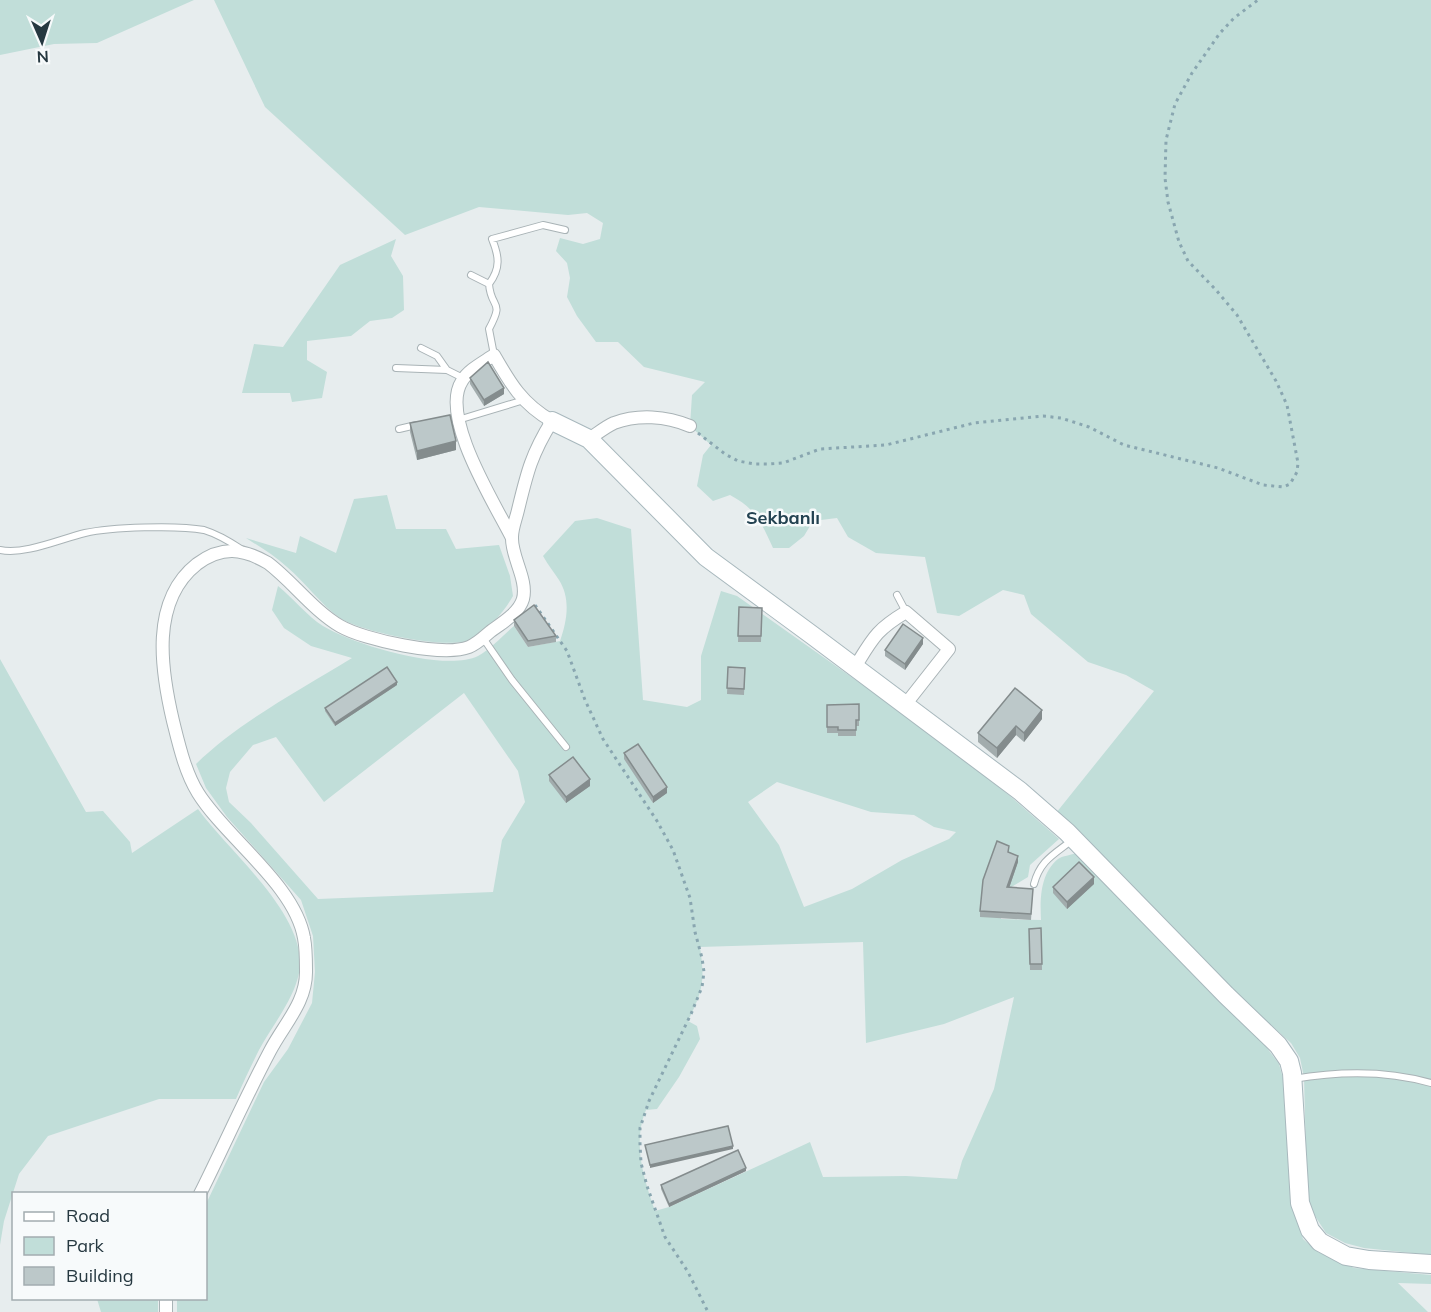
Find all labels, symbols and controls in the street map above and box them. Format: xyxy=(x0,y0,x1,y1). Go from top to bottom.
north arrow xyxy=(12,12,72,72)
text: N xyxy=(36,47,49,67)
district label: Sekbanlı xyxy=(746,506,820,529)
legend xyxy=(12,1192,207,1300)
text: Road xyxy=(66,1204,110,1227)
text: Park xyxy=(66,1234,105,1257)
text: Building xyxy=(66,1264,134,1287)

